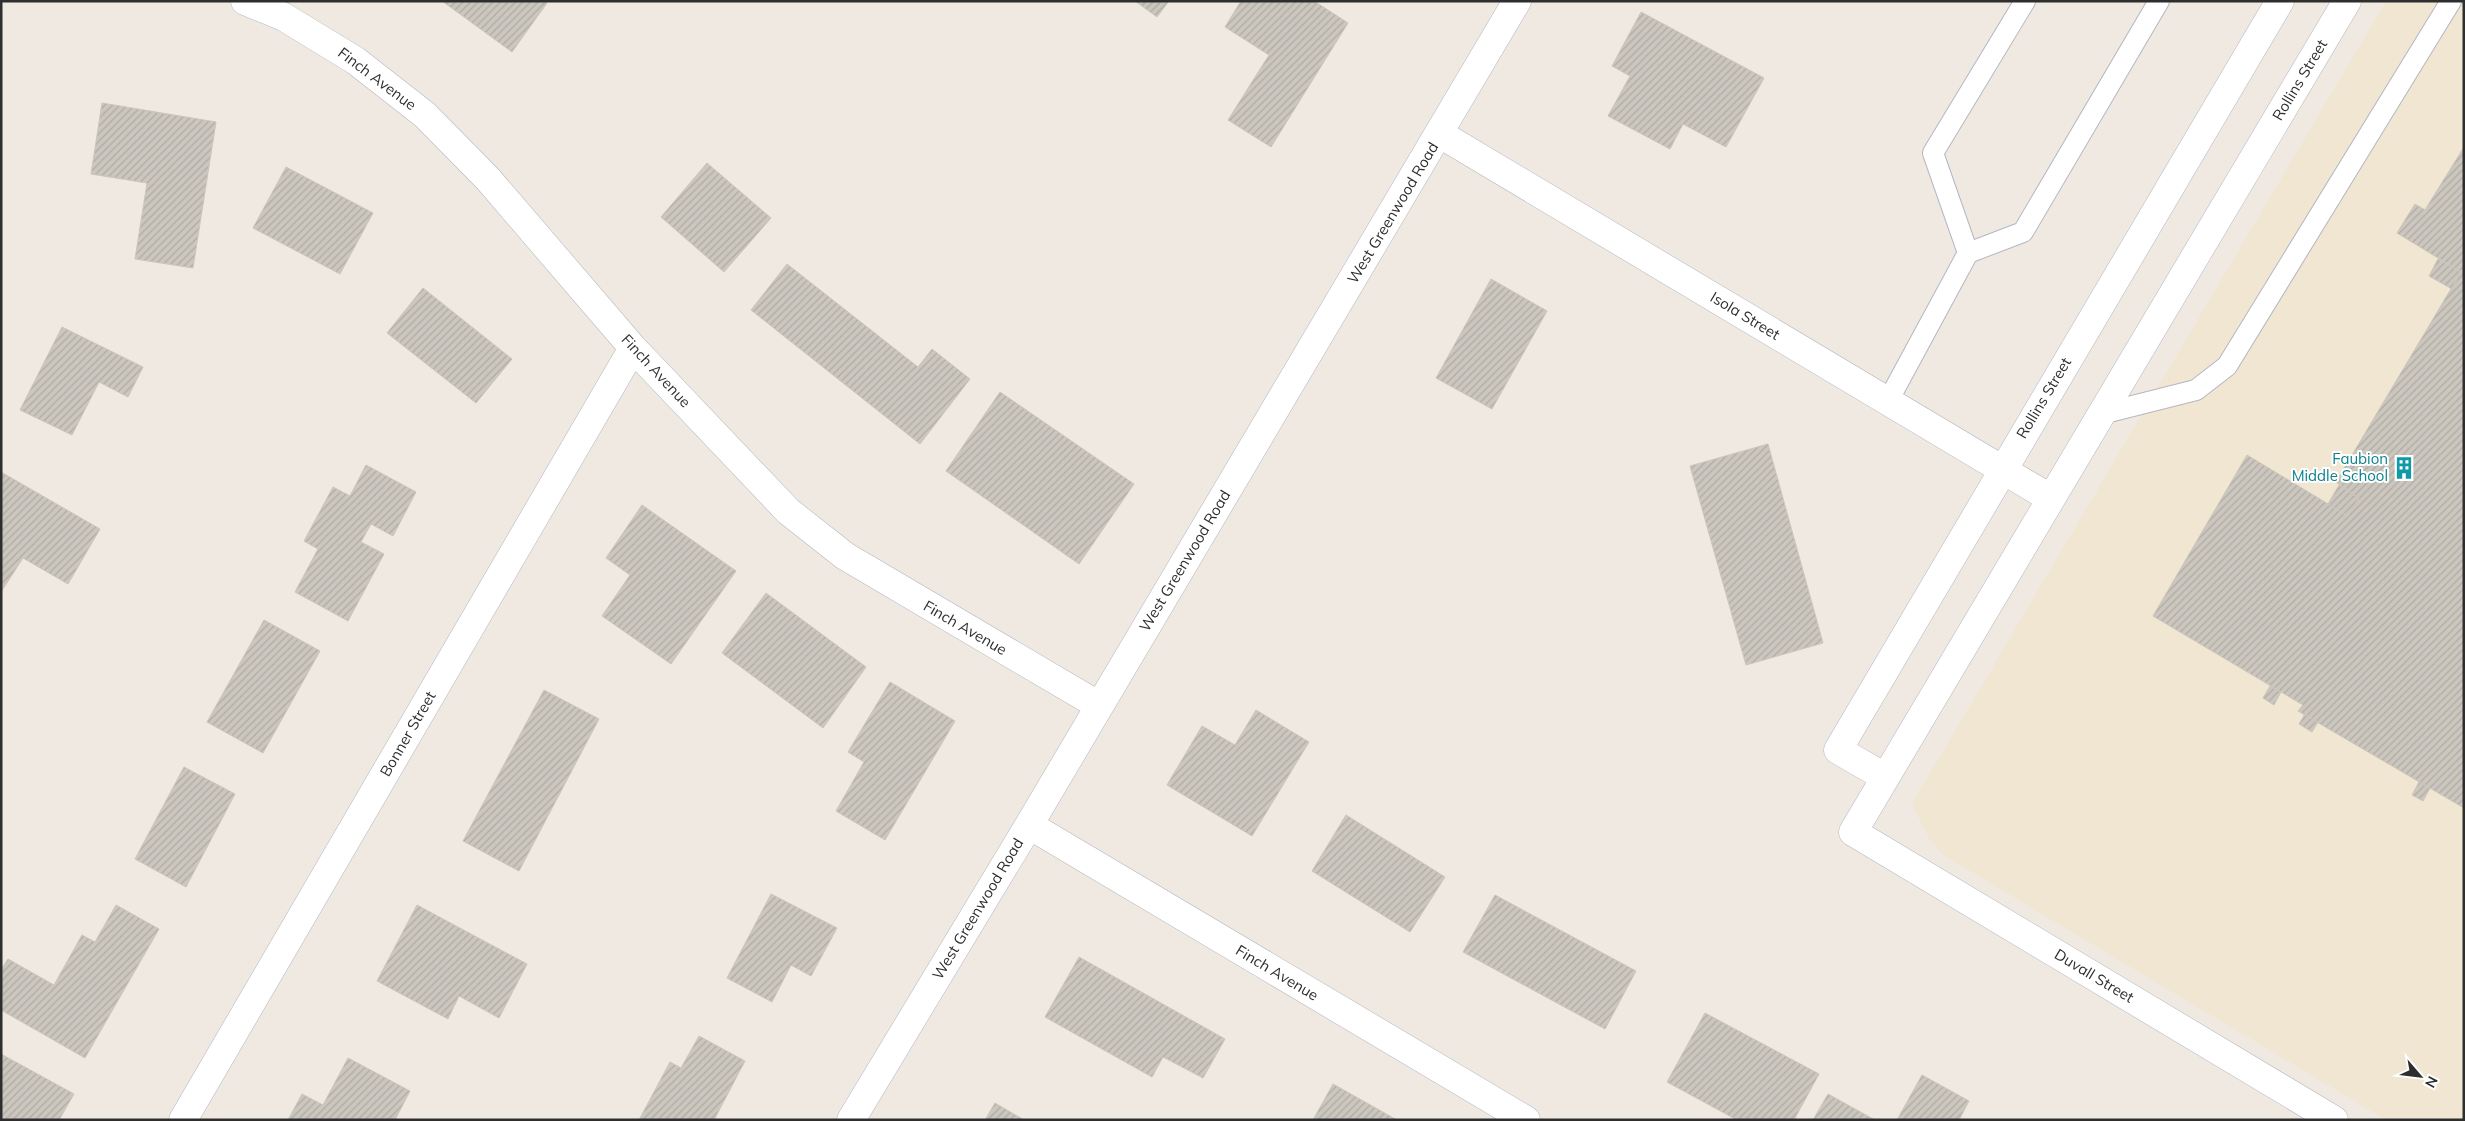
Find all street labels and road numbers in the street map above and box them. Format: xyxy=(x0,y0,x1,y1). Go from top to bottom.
street label: Rollins Street xyxy=(2268,36,2331,124)
street label: Finch Avenue xyxy=(334,43,420,114)
street label: West Greenwood Road xyxy=(1343,139,1442,287)
street label: Isola Street xyxy=(1707,287,1784,344)
street label: Finch Avenue xyxy=(618,330,695,411)
street label: Rollins Street xyxy=(2012,354,2075,442)
street label: West Greenwood Road xyxy=(1135,487,1234,635)
street label: Finch Avenue xyxy=(920,596,1010,659)
street label: Bonner Street xyxy=(375,688,440,780)
street label: West Greenwood Road xyxy=(928,835,1027,983)
street label: Finch Avenue xyxy=(1232,940,1322,1005)
street label: Duvall Street xyxy=(2051,944,2137,1007)

